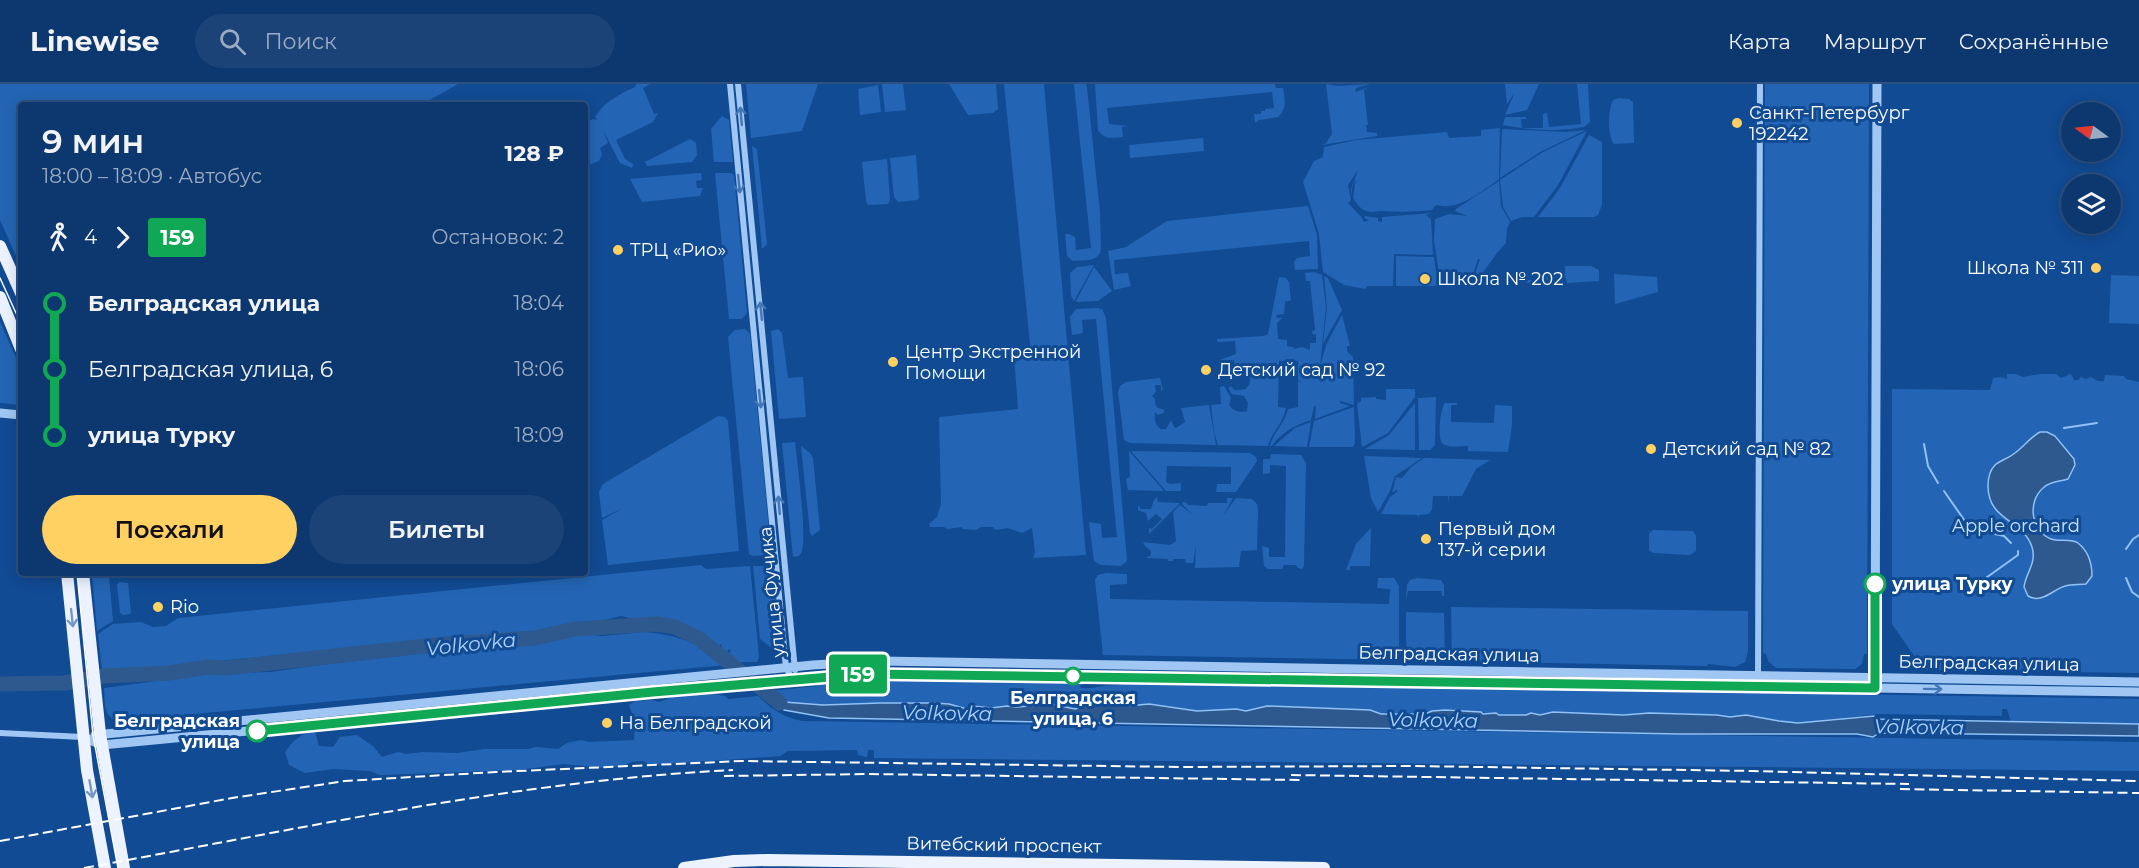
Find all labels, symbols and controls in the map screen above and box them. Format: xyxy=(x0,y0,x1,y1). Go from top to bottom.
search box xyxy=(195,14,615,68)
text: Linewise xyxy=(30,24,159,58)
icon: search xyxy=(216,25,249,58)
text: Поиск xyxy=(264,28,337,55)
text: Карта xyxy=(1728,29,1791,54)
text: Маршрут xyxy=(1824,29,1926,54)
text: Сохранённые xyxy=(1959,29,2109,54)
place label: Санкт-Петербург 192242 xyxy=(1749,102,1910,145)
north arrow xyxy=(2061,102,2121,162)
map controls xyxy=(2061,102,2121,234)
one-way arrow xyxy=(735,107,746,127)
marker: Санкт-Петербург 192242 xyxy=(1730,116,1744,130)
text: 9 мин xyxy=(42,121,144,161)
text: 128 ₽ xyxy=(505,140,564,167)
text: 18:00 – 18:09 · Автобус xyxy=(42,164,262,188)
one-way arrow xyxy=(734,174,745,194)
button: layers xyxy=(2061,174,2121,234)
icon: walk xyxy=(42,221,75,254)
icon: forward xyxy=(106,221,139,254)
text: 4 xyxy=(84,225,97,249)
text: 159 xyxy=(160,225,194,250)
text: Остановок: 2 xyxy=(431,225,564,249)
place label: ТРЦ «Рио» xyxy=(630,239,726,261)
marker: ТРЦ «Рио» xyxy=(611,243,625,257)
place label: Школа № 311 xyxy=(1967,257,2084,279)
marker: Школа № 311 xyxy=(2089,261,2103,275)
place label: Школа № 202 xyxy=(1437,268,1563,290)
marker: Школа № 202 xyxy=(1418,272,1432,286)
text: Белградская улица xyxy=(88,290,320,317)
text: 18:04 xyxy=(513,291,564,315)
one-way arrow xyxy=(755,301,766,321)
place label: Центр Экстренной Помощи xyxy=(905,341,1081,384)
marker: Центр Экстренной Помощи xyxy=(886,355,900,369)
text: Белградская улица, 6 xyxy=(88,356,333,383)
text: 18:06 xyxy=(514,357,564,381)
place label: Детский сад № 92 xyxy=(1218,359,1385,381)
marker: Детский сад № 92 xyxy=(1199,363,1213,377)
one-way arrow xyxy=(755,389,766,408)
text: улица Турку xyxy=(88,422,235,449)
text: 18:09 xyxy=(514,423,564,447)
place label: Детский сад № 82 xyxy=(1663,438,1831,460)
marker: Детский сад № 82 xyxy=(1644,442,1658,456)
button: Поехали xyxy=(42,495,297,564)
button: Билеты xyxy=(309,495,564,564)
one-way arrow xyxy=(773,495,784,515)
park label: Apple orchard xyxy=(1952,515,2080,537)
place label: Первый дом 137-й серии xyxy=(1438,518,1556,561)
street label: улица Фучика xyxy=(754,526,790,659)
marker: Первый дом 137-й серии xyxy=(1419,532,1433,546)
marker: улица Турку xyxy=(1864,573,1886,595)
place label: улица Турку xyxy=(1891,573,2013,595)
place label: Rio xyxy=(170,596,199,618)
marker: Rio xyxy=(151,600,165,614)
one-way arrow xyxy=(67,608,78,628)
water label: Volkovka xyxy=(425,627,517,661)
street label: Белградская улица xyxy=(1358,641,1540,667)
street label: Белградская улица xyxy=(1898,650,2080,676)
line badge: 159 xyxy=(824,654,892,694)
text: 159 xyxy=(841,662,875,687)
marker: Белградская улица, 6 xyxy=(1064,667,1082,685)
one-way arrow xyxy=(1923,683,1943,695)
place label: Белградская улица, 6 xyxy=(1010,687,1136,730)
water label: Volkovka xyxy=(902,700,992,726)
water label: Volkovka xyxy=(1388,707,1478,733)
place label: Белградская улица xyxy=(114,710,240,753)
place label: На Белградской xyxy=(619,712,772,734)
water label: Volkovka xyxy=(1874,714,1964,740)
marker: На Белградской xyxy=(600,716,614,730)
marker: Белградская улица xyxy=(246,720,268,742)
one-way arrow xyxy=(85,779,96,798)
street label: Витебский проспект xyxy=(906,832,1102,858)

